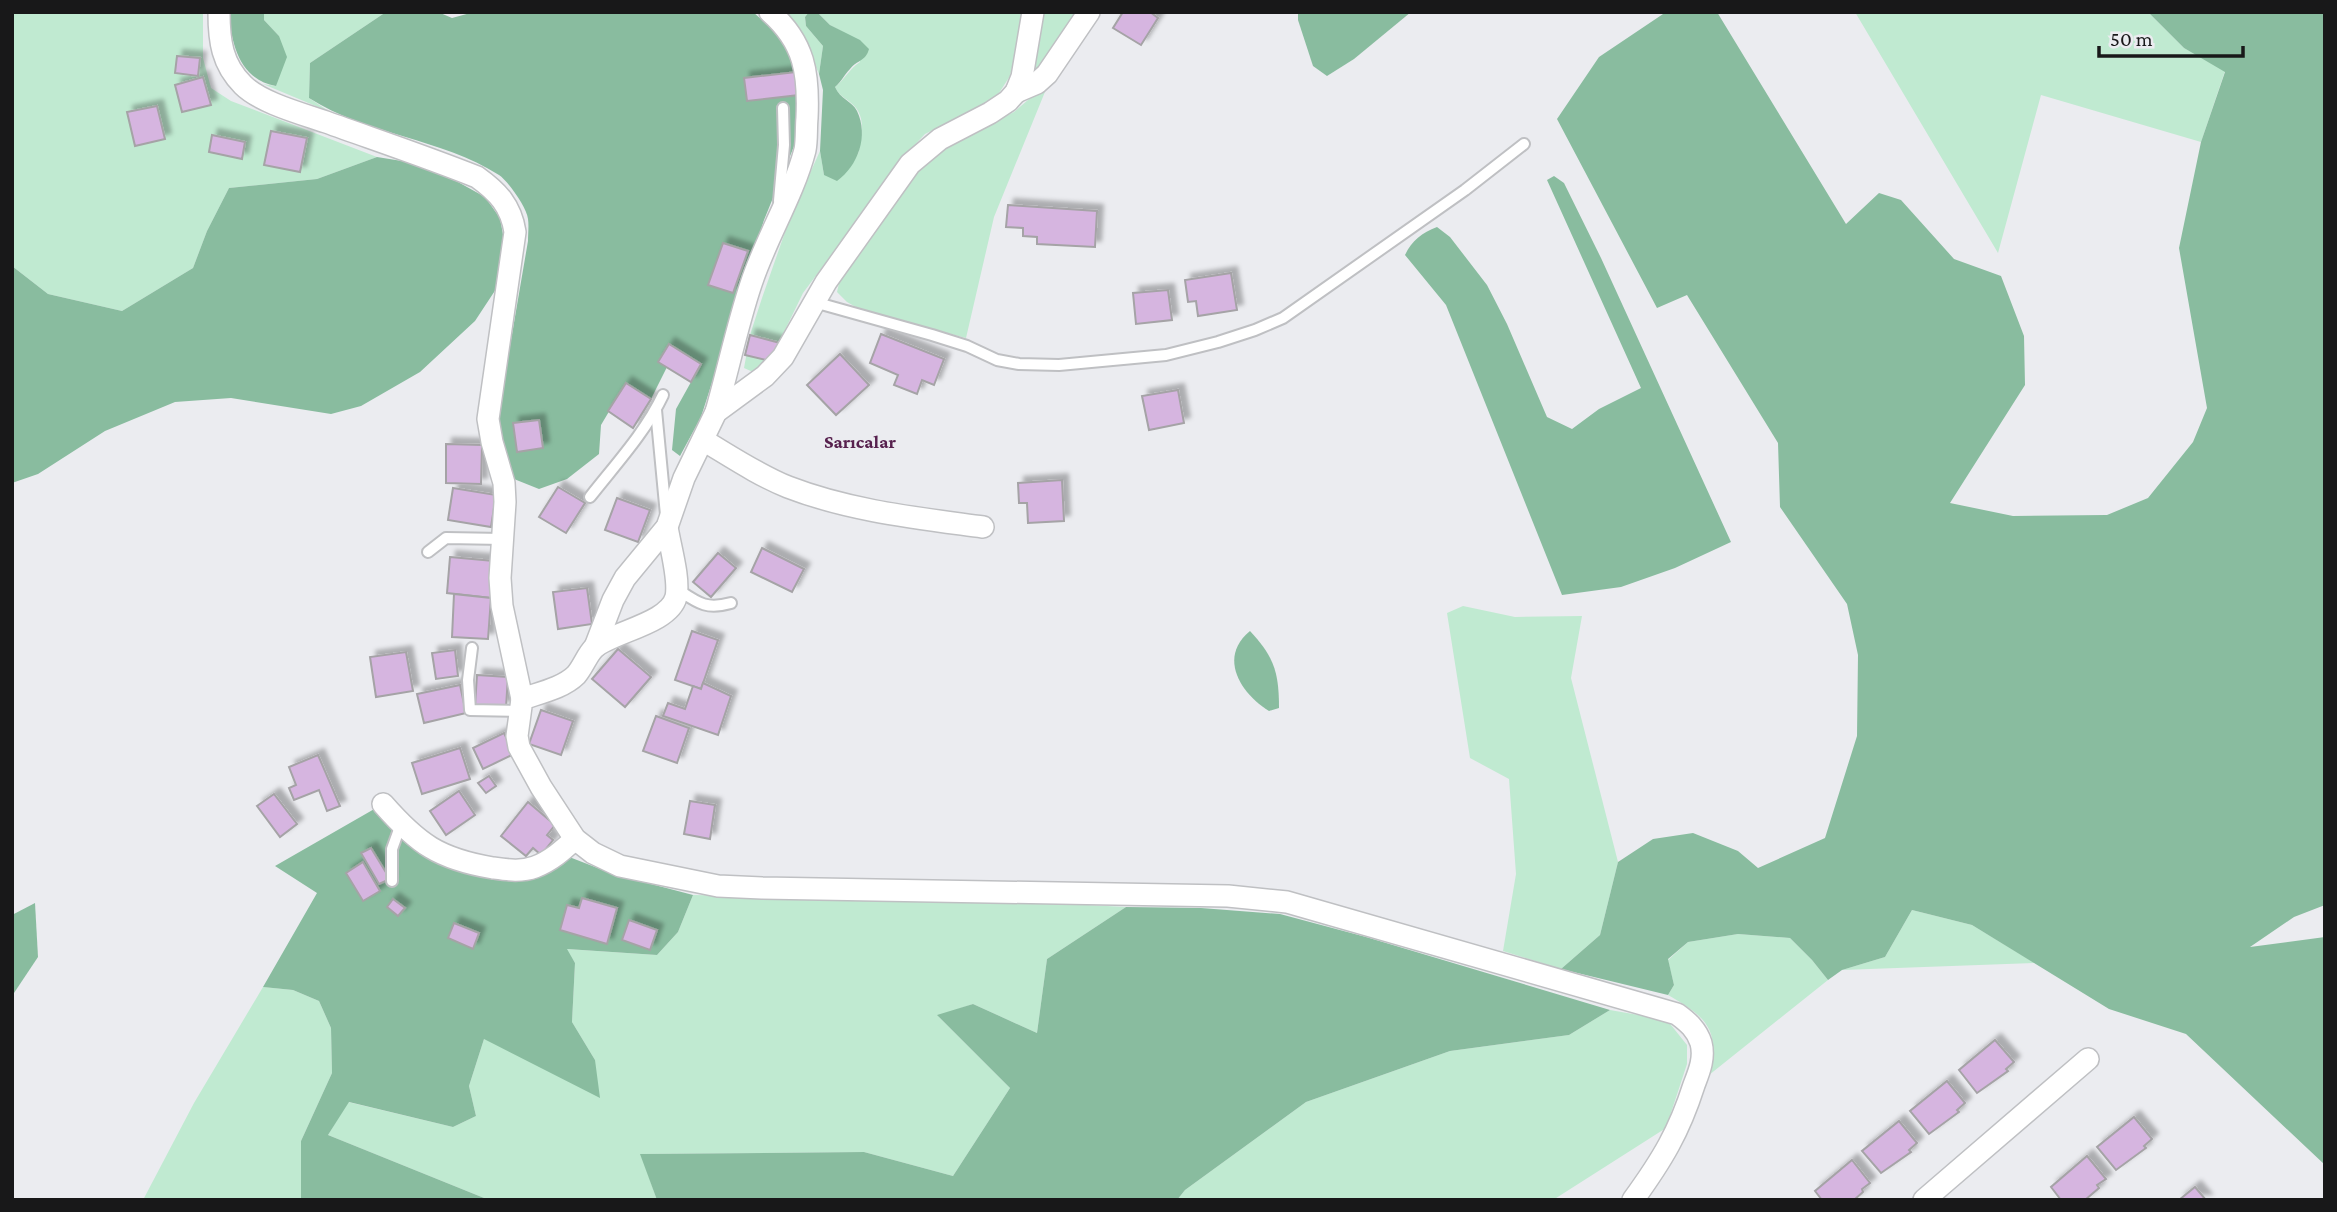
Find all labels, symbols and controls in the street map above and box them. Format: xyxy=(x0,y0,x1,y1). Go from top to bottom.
scale bar xyxy=(2099,14,2242,58)
text: 50 m xyxy=(2110,27,2153,51)
district label: Sarıcalar xyxy=(824,431,896,452)

